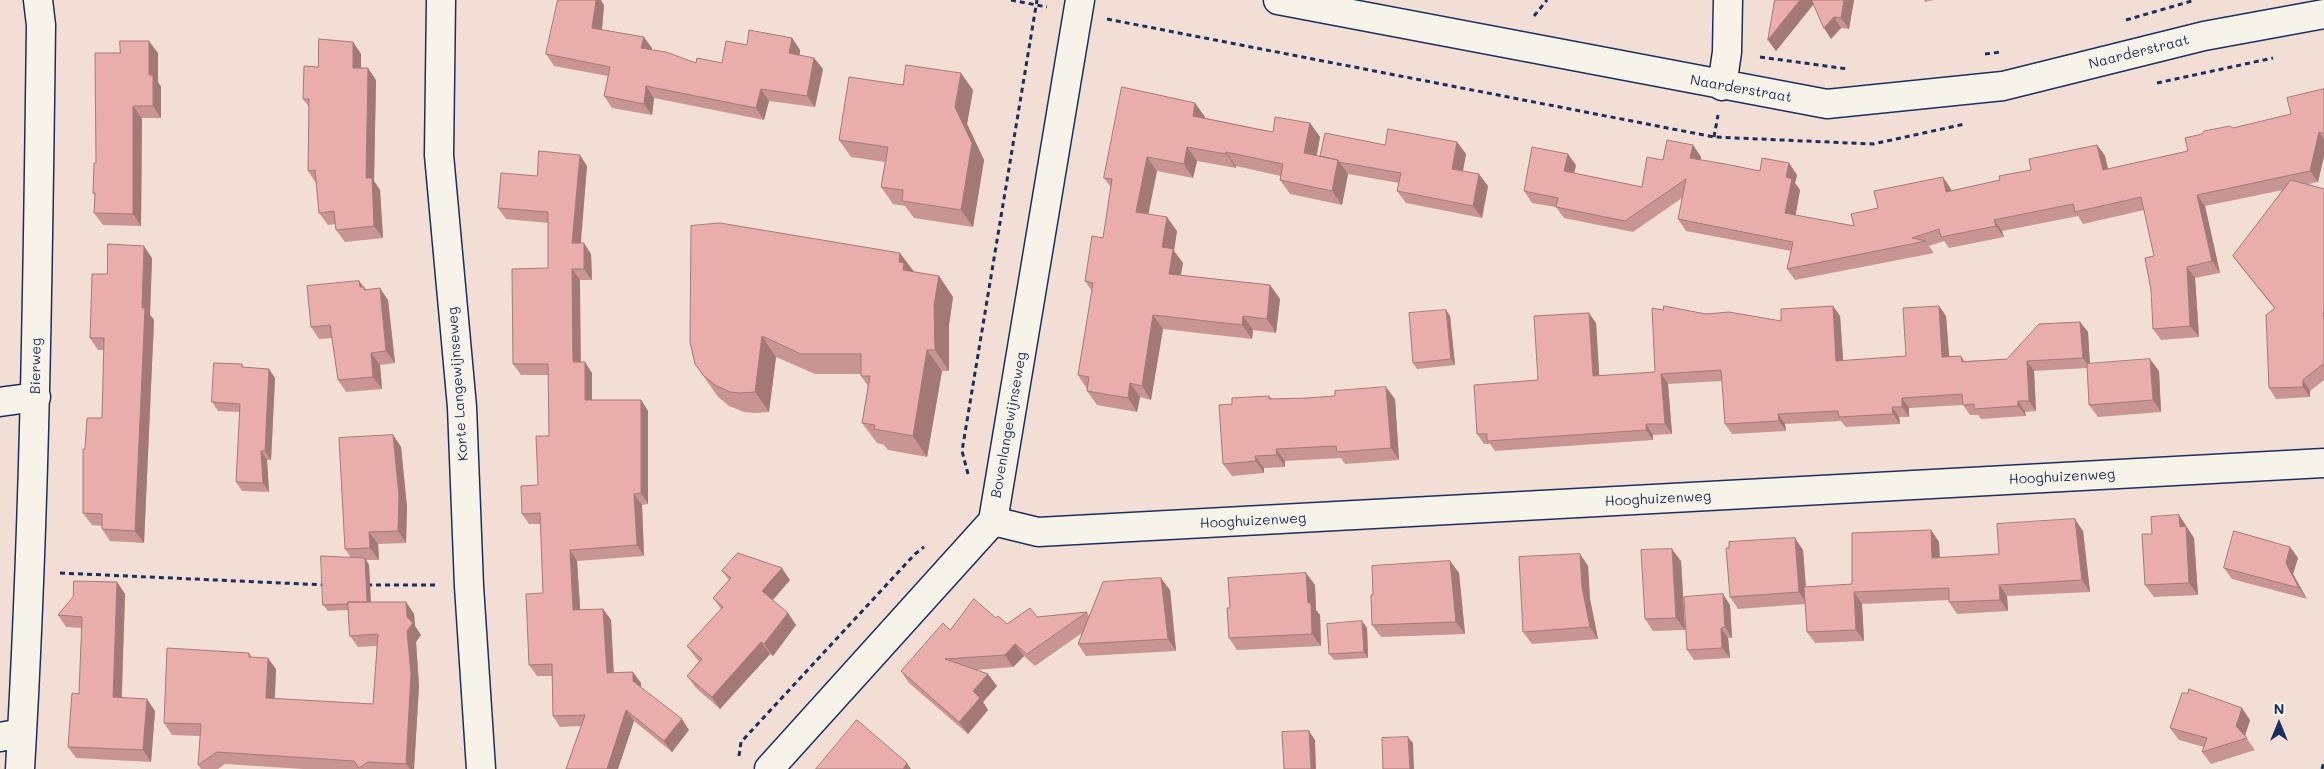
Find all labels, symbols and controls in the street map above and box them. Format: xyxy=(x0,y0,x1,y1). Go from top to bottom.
street label: Naarderstraat xyxy=(2087,31,2191,73)
street label: Naarderstraat xyxy=(1689,72,1793,106)
street label: Korte Langewijnseweg xyxy=(444,306,472,462)
street label: Bierweg xyxy=(27,338,45,394)
street label: Bovenlangewijnseweg xyxy=(988,351,1030,499)
street label: Hooghuizenweg xyxy=(2008,466,2116,488)
street label: Hooghuizenweg xyxy=(1604,488,1712,510)
street label: Hooghuizenweg xyxy=(1199,510,1307,532)
north arrow xyxy=(2254,699,2304,749)
text: N xyxy=(2274,699,2284,718)

